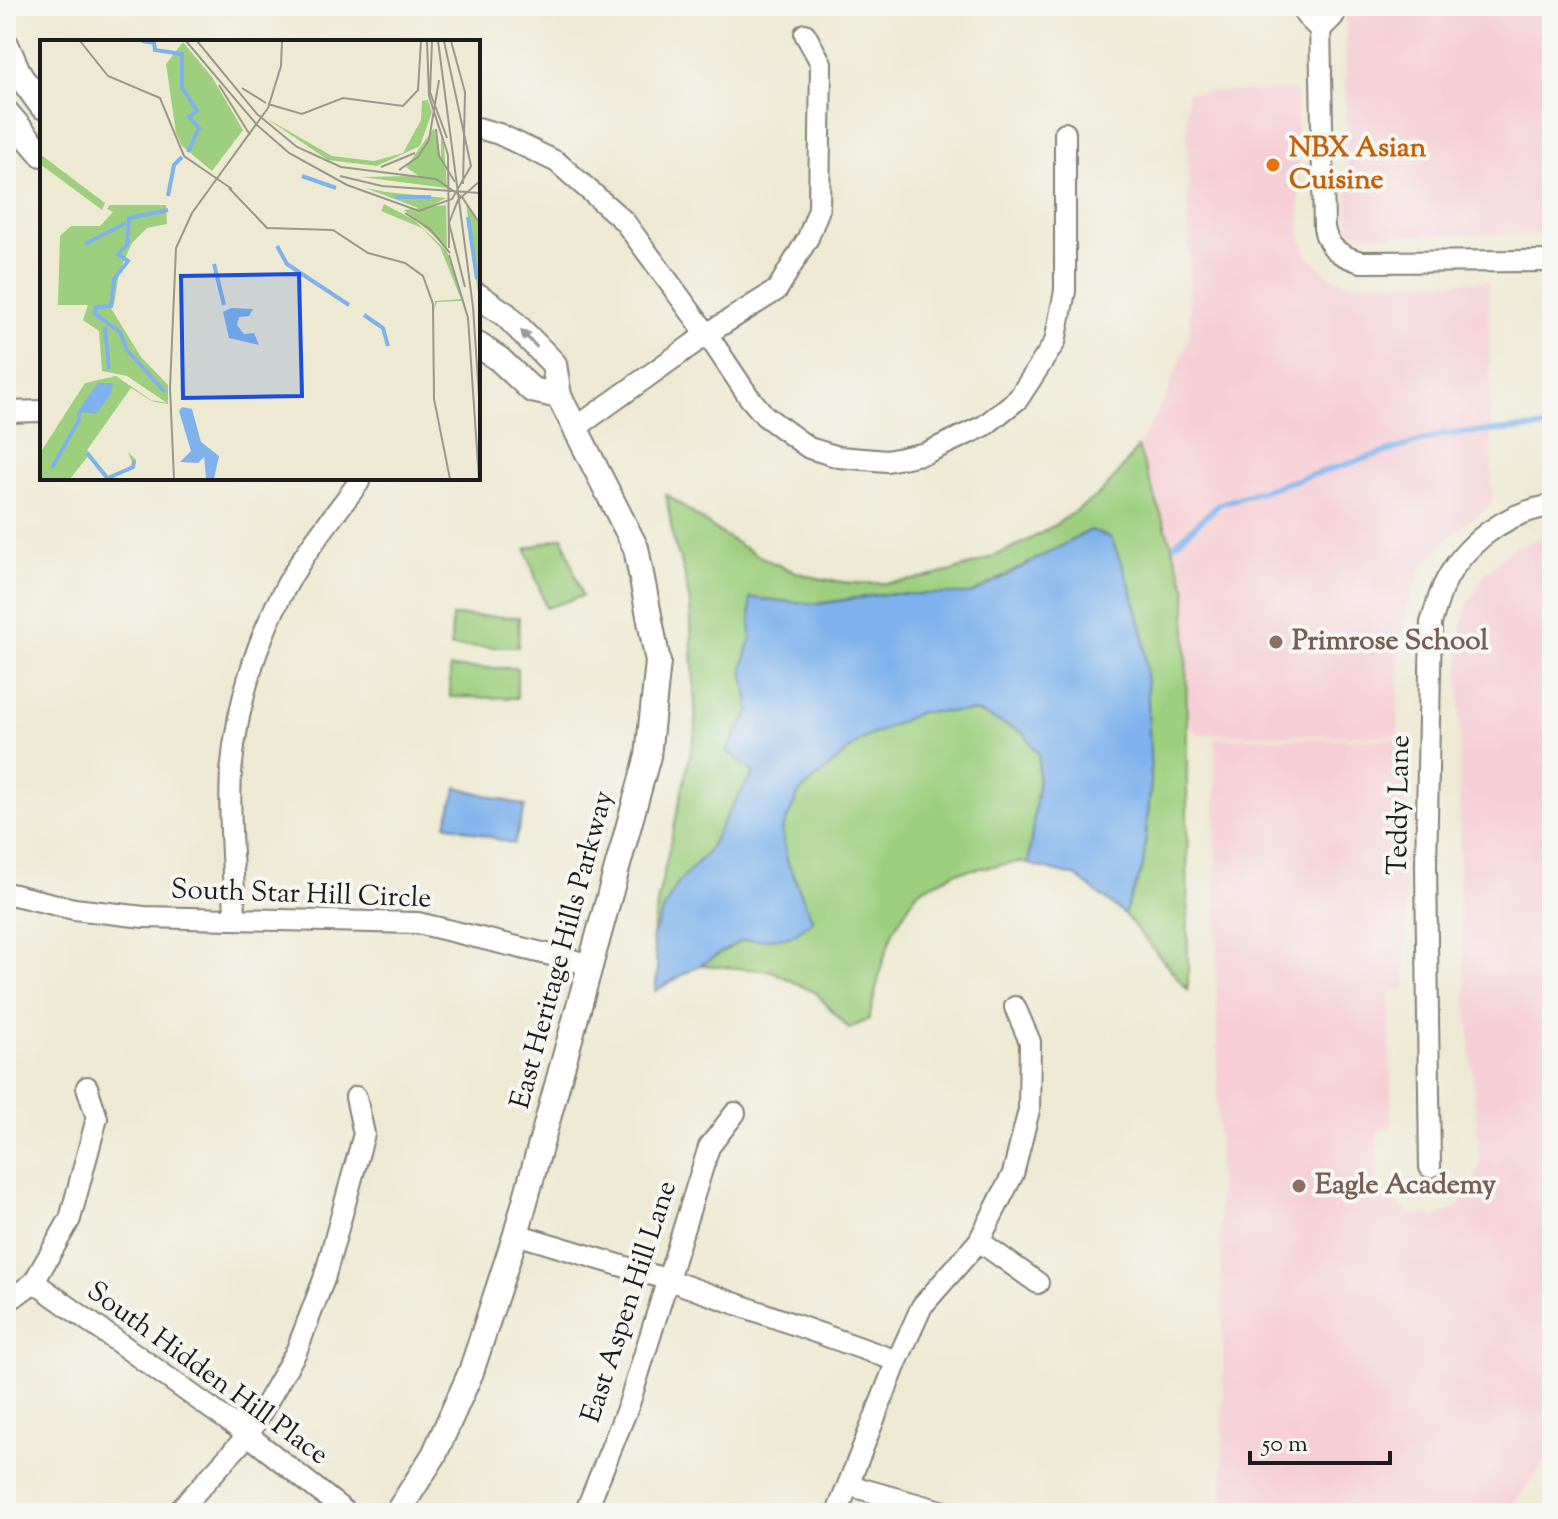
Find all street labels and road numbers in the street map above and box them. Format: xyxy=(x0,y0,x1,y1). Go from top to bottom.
street label: Teddy Lane xyxy=(1379,734,1421,876)
street label: East Heritage Hills Parkway xyxy=(501,787,625,1113)
street label: South Star Hill Circle xyxy=(170,870,432,920)
street label: East Aspen Hill Lane xyxy=(572,1176,688,1428)
street label: South Hidden Hill Place xyxy=(78,1273,336,1475)

